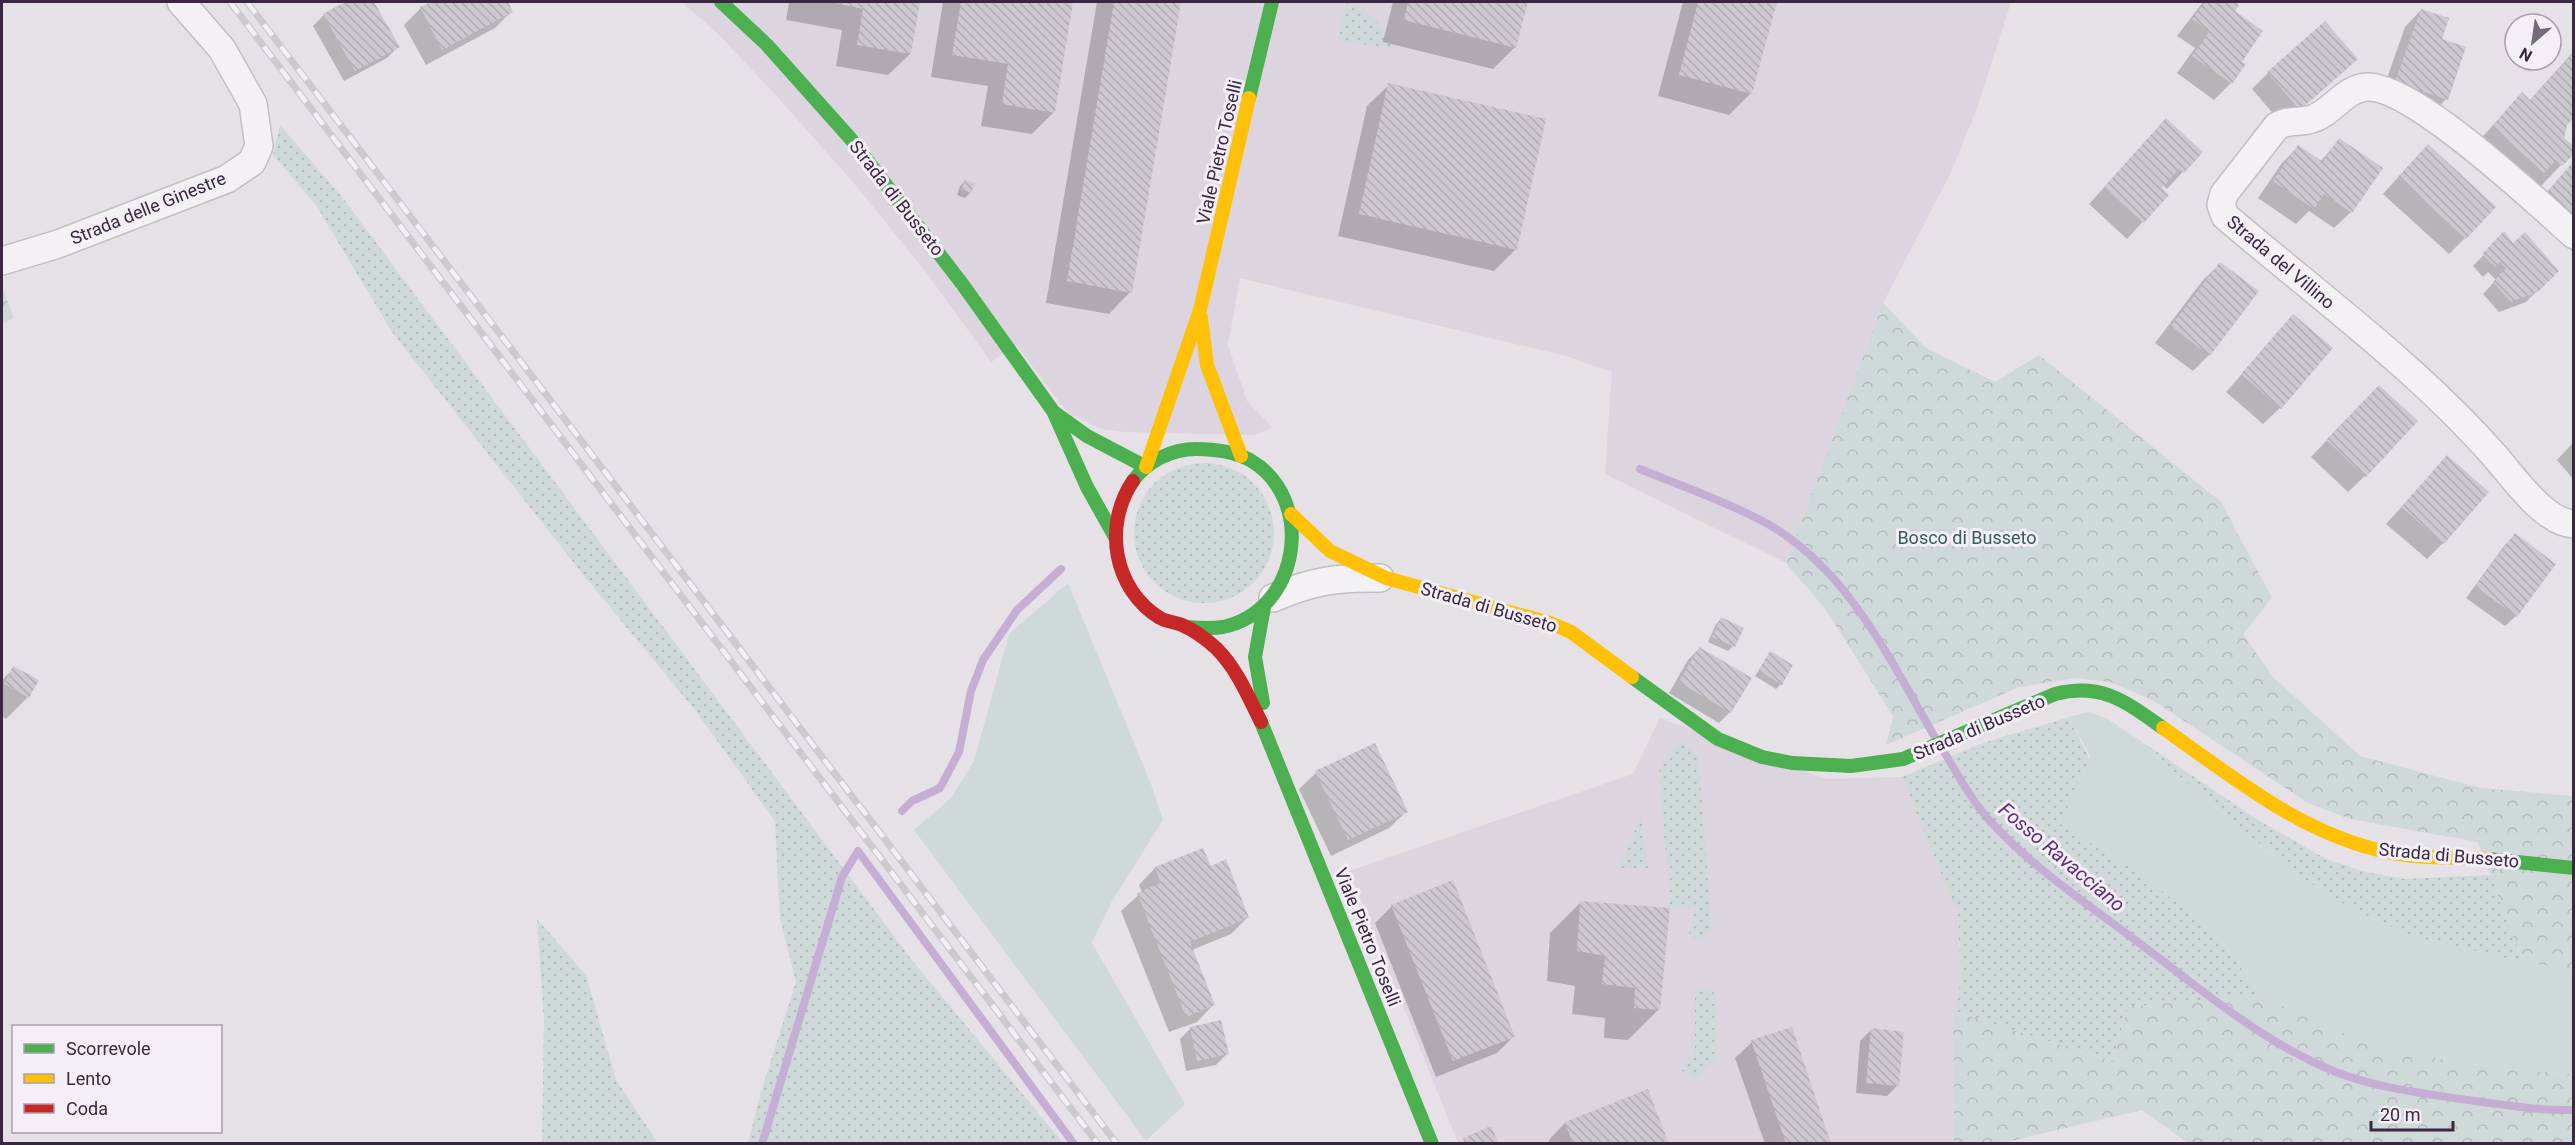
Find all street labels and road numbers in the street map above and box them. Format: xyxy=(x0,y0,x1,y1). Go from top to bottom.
street label: Viale Pietro Toselli xyxy=(1192,78,1246,226)
street label: Strada di Busseto xyxy=(845,136,949,260)
street label: Strada delle Ginestre xyxy=(67,167,229,249)
street label: Strada del Villino xyxy=(2223,211,2339,313)
street label: Strada di Busseto xyxy=(1418,578,1560,636)
street label: Strada di Busseto xyxy=(1910,690,2048,764)
street label: Strada di Busseto xyxy=(2378,838,2520,872)
street label: Viale Pietro Toselli xyxy=(1331,865,1405,1009)

